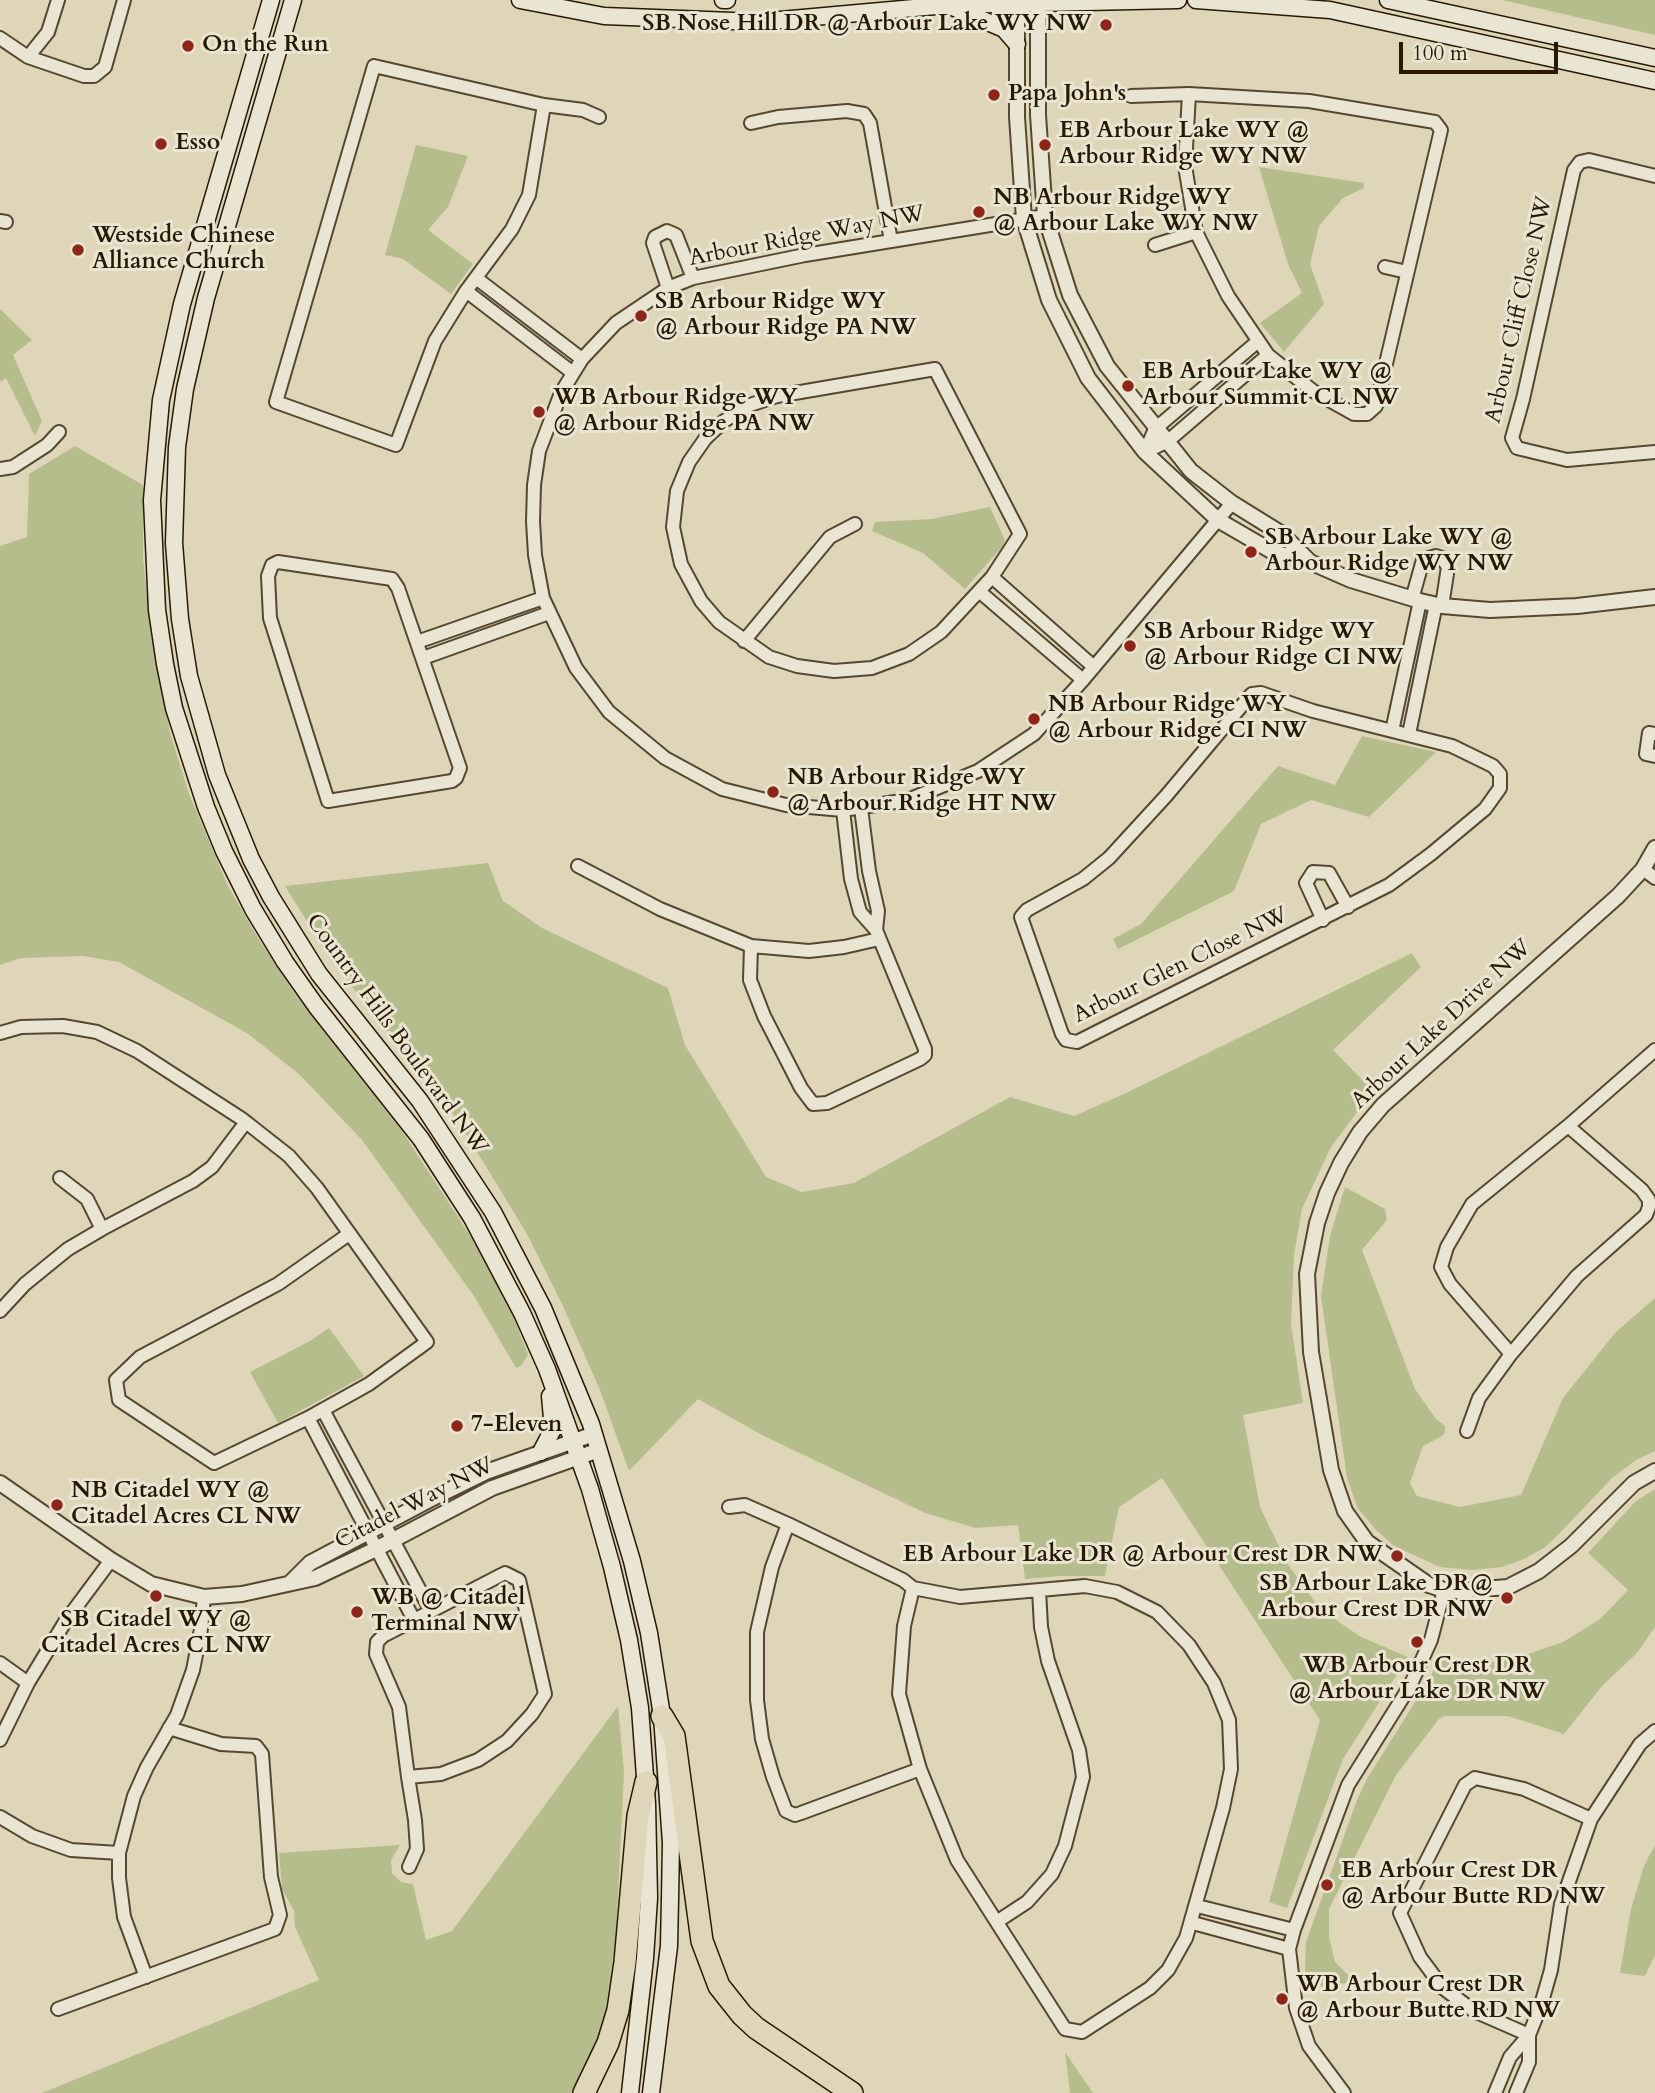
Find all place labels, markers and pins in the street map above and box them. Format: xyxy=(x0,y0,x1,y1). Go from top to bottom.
place label: SB Nose Hill DR @ Arbour Lake WY NW xyxy=(642,11,1092,39)
marker: SB Nose Hill DR @ Arbour Lake WY NW xyxy=(1098,17,1114,33)
place label: On the Run xyxy=(202,32,329,60)
marker: On the Run xyxy=(180,38,196,54)
place label: Papa John's xyxy=(1008,81,1126,109)
marker: Papa John's xyxy=(986,87,1002,103)
place label: EB Arbour Lake WY @ Arbour Ridge WY NW xyxy=(1059,118,1309,172)
place label: Esso xyxy=(175,130,220,158)
marker: Esso xyxy=(153,136,169,152)
marker: EB Arbour Lake WY @ Arbour Ridge WY NW xyxy=(1037,137,1053,153)
place label: NB Arbour Ridge WY @ Arbour Lake WY NW xyxy=(993,185,1258,239)
marker: NB Arbour Ridge WY @ Arbour Lake WY NW xyxy=(971,204,987,220)
place label: Westside Chinese Alliance Church xyxy=(92,223,275,277)
marker: Westside Chinese Alliance Church xyxy=(70,242,86,258)
place label: SB Arbour Ridge WY @ Arbour Ridge PA NW xyxy=(655,289,916,343)
marker: SB Arbour Ridge WY @ Arbour Ridge PA NW xyxy=(633,308,649,324)
place label: EB Arbour Lake WY @ Arbour Summit CL NW xyxy=(1142,359,1399,413)
marker: EB Arbour Lake WY @ Arbour Summit CL NW xyxy=(1120,378,1136,394)
place label: WB Arbour Ridge WY @ Arbour Ridge PA NW xyxy=(553,385,814,439)
marker: WB Arbour Ridge WY @ Arbour Ridge PA NW xyxy=(531,404,547,420)
place label: SB Arbour Lake WY @ Arbour Ridge WY NW xyxy=(1265,525,1513,579)
marker: SB Arbour Lake WY @ Arbour Ridge WY NW xyxy=(1243,544,1259,560)
place label: SB Arbour Ridge WY @ Arbour Ridge CI NW xyxy=(1144,619,1403,673)
marker: SB Arbour Ridge WY @ Arbour Ridge CI NW xyxy=(1122,638,1138,654)
place label: NB Arbour Ridge WY @ Arbour Ridge CI NW xyxy=(1048,692,1307,746)
marker: NB Arbour Ridge WY @ Arbour Ridge CI NW xyxy=(1026,711,1042,727)
place label: NB Arbour Ridge WY @ Arbour Ridge HT NW xyxy=(787,765,1057,819)
marker: NB Arbour Ridge WY @ Arbour Ridge HT NW xyxy=(765,784,781,800)
place label: 7-Eleven xyxy=(471,1412,563,1440)
marker: 7-Eleven xyxy=(449,1418,465,1434)
place label: NB Citadel WY @ Citadel Acres CL NW xyxy=(71,1478,301,1532)
marker: NB Citadel WY @ Citadel Acres CL NW xyxy=(49,1497,65,1513)
place label: EB Arbour Lake DR @ Arbour Crest DR NW xyxy=(903,1542,1383,1570)
marker: EB Arbour Lake DR @ Arbour Crest DR NW xyxy=(1389,1548,1405,1564)
place label: SB Arbour Lake DR@ Arbour Crest DR NW xyxy=(1259,1571,1493,1625)
place label: WB @ Citadel Terminal NW xyxy=(371,1585,525,1639)
marker: SB Citadel WY @ Citadel Acres CL NW xyxy=(148,1588,164,1604)
marker: SB Arbour Lake DR@ Arbour Crest DR NW xyxy=(1499,1590,1515,1606)
marker: WB @ Citadel Terminal NW xyxy=(349,1604,365,1620)
place label: SB Citadel WY @ Citadel Acres CL NW xyxy=(41,1607,271,1661)
marker: WB Arbour Crest DR @ Arbour Lake DR NW xyxy=(1409,1634,1425,1650)
place label: WB Arbour Crest DR @ Arbour Lake DR NW xyxy=(1288,1653,1546,1707)
place label: EB Arbour Crest DR @ Arbour Butte RD NW xyxy=(1341,1858,1605,1912)
marker: EB Arbour Crest DR @ Arbour Butte RD NW xyxy=(1319,1877,1335,1893)
place label: WB Arbour Crest DR @ Arbour Butte RD NW xyxy=(1296,1972,1560,2026)
marker: WB Arbour Crest DR @ Arbour Butte RD NW xyxy=(1274,1991,1290,2007)

